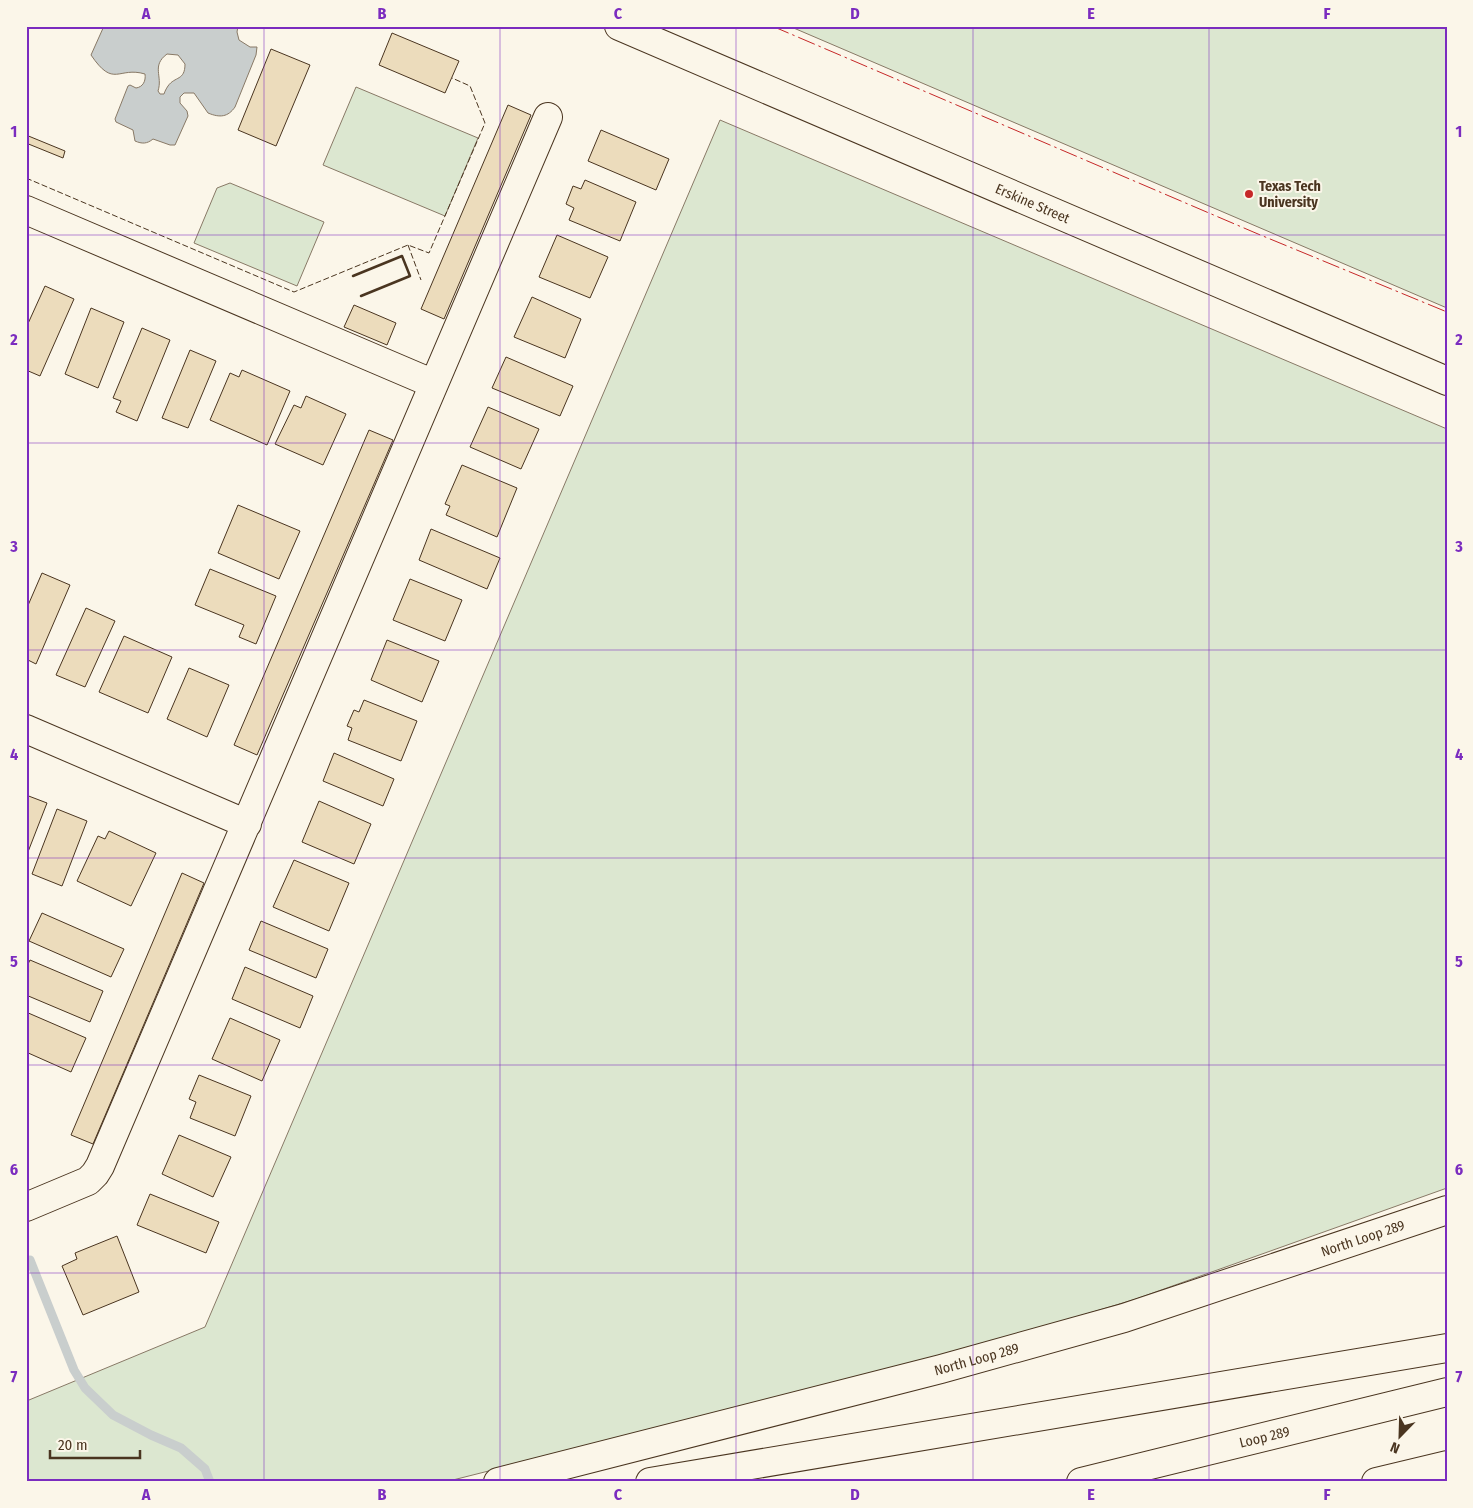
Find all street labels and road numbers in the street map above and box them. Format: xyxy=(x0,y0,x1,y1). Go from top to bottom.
street label: Erskine Street xyxy=(993,180,1073,227)
street label: North Loop 289 xyxy=(1319,1217,1407,1261)
street label: North Loop 289 xyxy=(932,1340,1021,1379)
street label: Loop 289 xyxy=(1238,1423,1292,1452)

